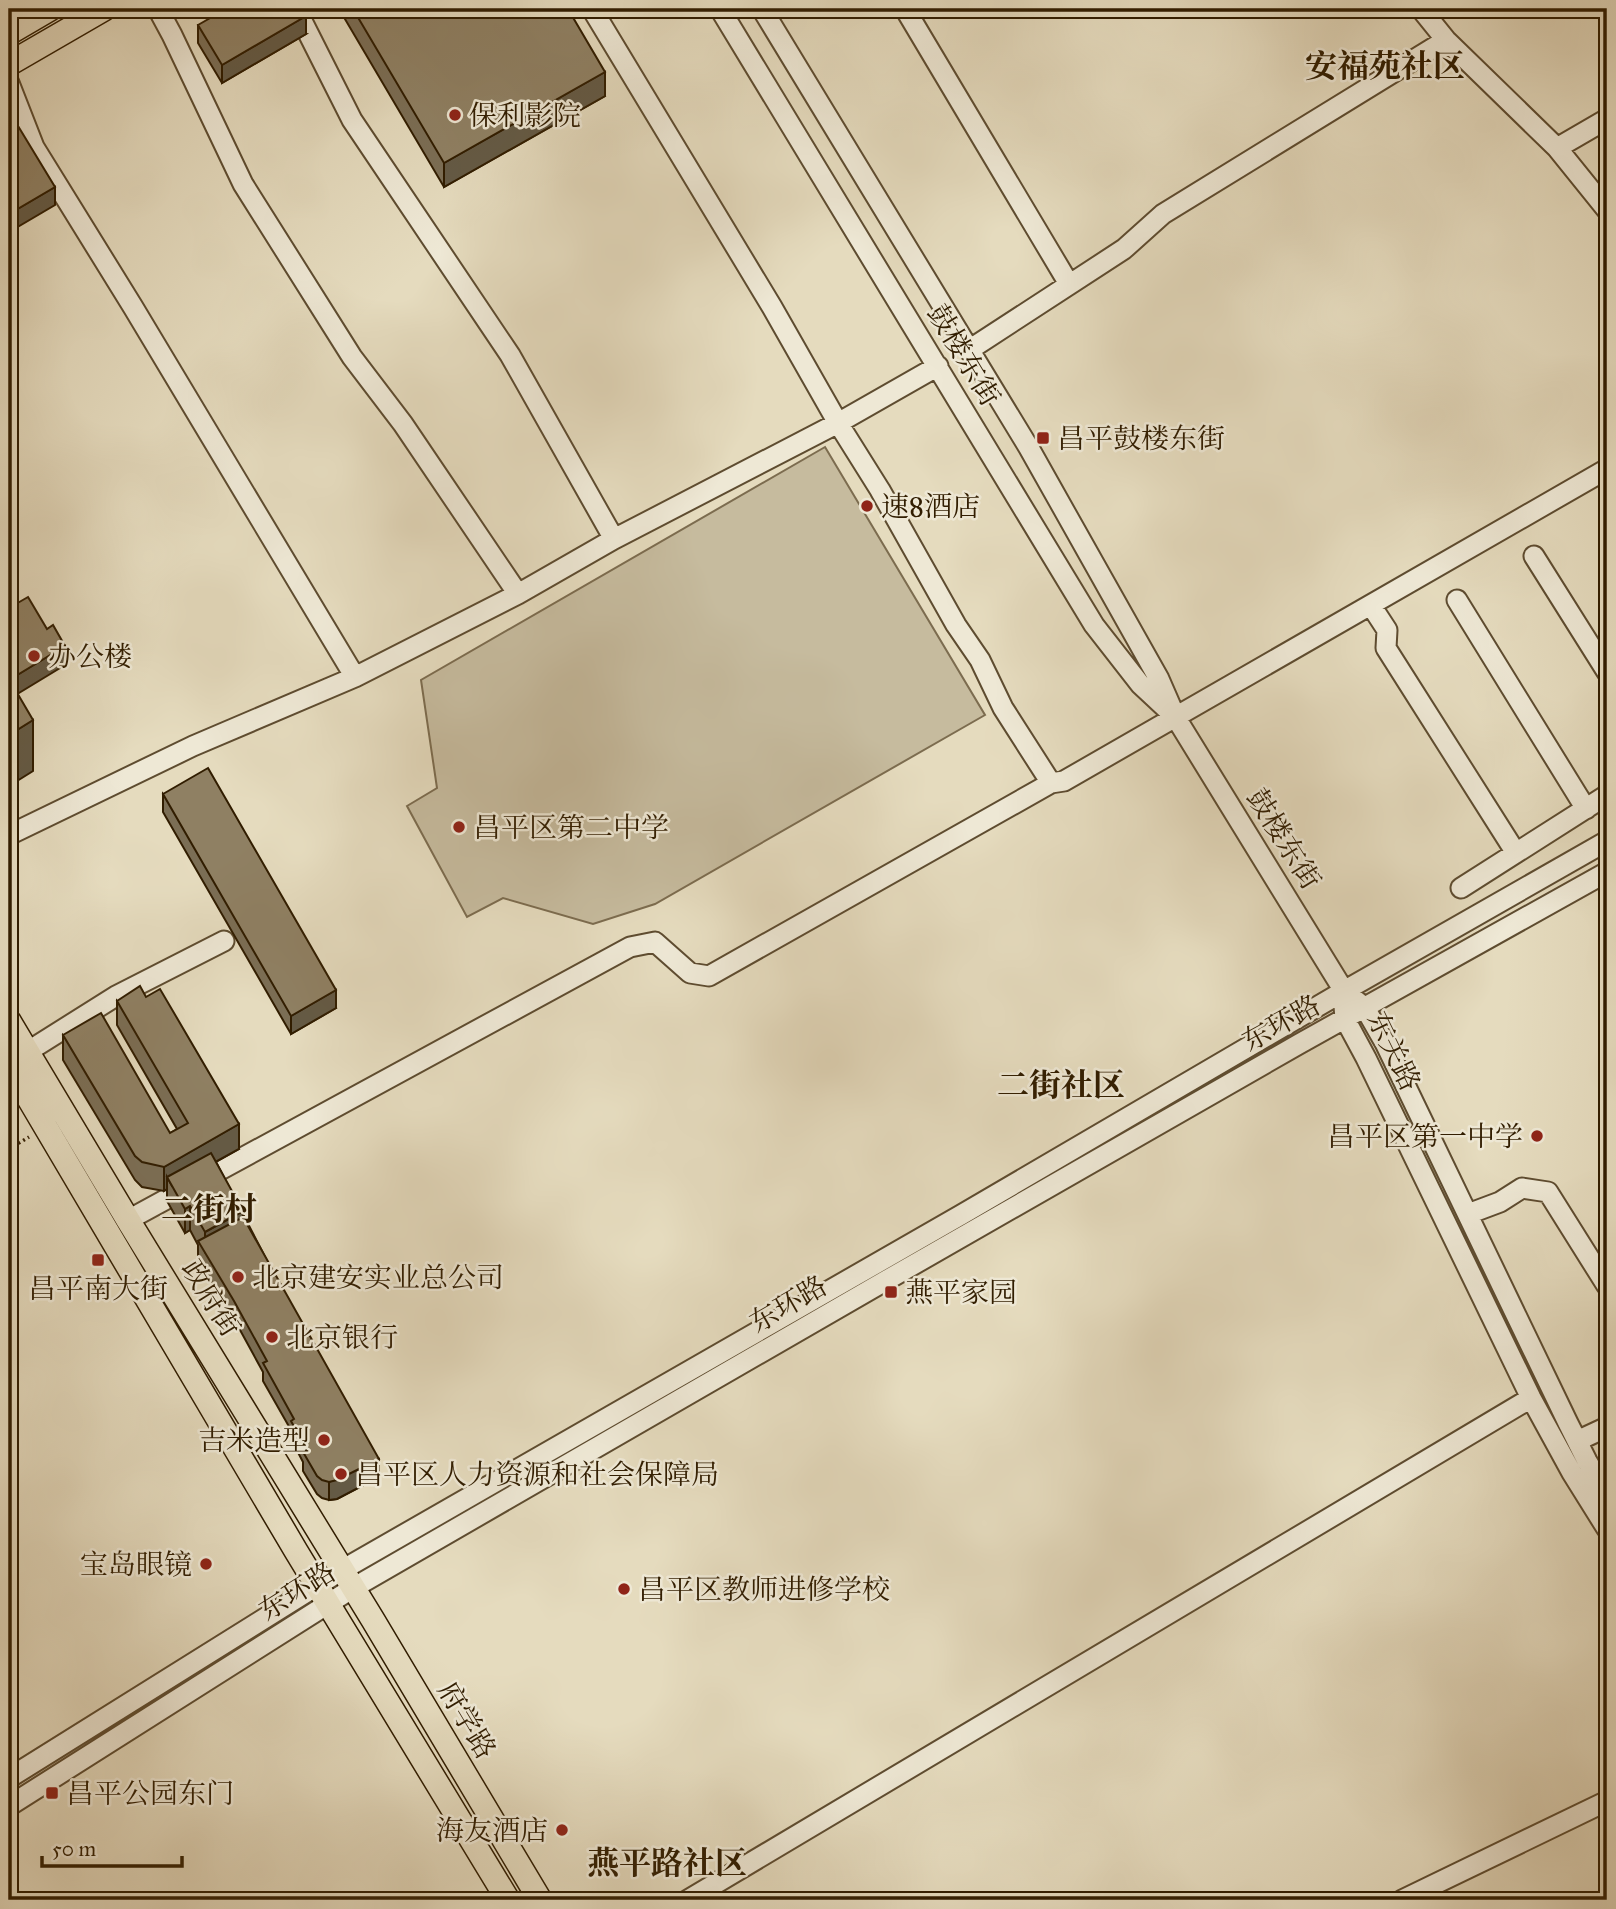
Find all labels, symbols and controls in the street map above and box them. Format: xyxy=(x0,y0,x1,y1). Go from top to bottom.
district label: 安福苑社区 xyxy=(1305,47,1465,86)
place label: 保利影院 xyxy=(469,98,581,133)
marker: 保利影院 xyxy=(447,107,463,123)
street label: 鼓楼东街 xyxy=(920,298,1008,412)
place label: 昌平鼓楼东街 xyxy=(1057,421,1225,456)
marker: 昌平鼓楼东街 xyxy=(1035,430,1051,446)
place label: 速8酒店 xyxy=(881,489,980,524)
marker: 速8酒店 xyxy=(859,498,875,514)
place label: 办公楼 xyxy=(48,639,132,674)
marker: 办公楼 xyxy=(26,648,42,664)
street label: 鼓楼东街 xyxy=(1239,782,1329,896)
place label: 昌平区第二中学 xyxy=(473,810,669,845)
marker: 昌平区第二中学 xyxy=(451,819,467,835)
street label: 东环路 xyxy=(1236,987,1326,1059)
street label: 东关路 xyxy=(1360,1006,1428,1096)
district label: 二街社区 xyxy=(997,1066,1125,1105)
place label: 昌平区第一中学 xyxy=(1327,1119,1523,1154)
marker: 昌平区第一中学 xyxy=(1529,1128,1545,1144)
district label: 二街村 xyxy=(161,1190,257,1229)
marker: 昌平南大街 xyxy=(90,1252,106,1268)
street label: 政府街 xyxy=(174,1253,248,1343)
place label: 北京建安实业总公司 xyxy=(252,1260,504,1295)
street label: 东环路 xyxy=(743,1268,833,1340)
marker: 北京建安实业总公司 xyxy=(230,1269,246,1285)
place label: 昌平南大街 xyxy=(28,1271,168,1306)
place label: 燕平家园 xyxy=(905,1275,1017,1310)
marker: 燕平家园 xyxy=(883,1284,899,1300)
place label: 北京银行 xyxy=(286,1320,398,1355)
marker: 北京银行 xyxy=(264,1329,280,1345)
place label: 吉米造型 xyxy=(198,1423,310,1458)
marker: 吉米造型 xyxy=(316,1432,332,1448)
place label: 昌平区人力资源和社会保障局 xyxy=(355,1457,719,1492)
marker: 昌平区人力资源和社会保障局 xyxy=(333,1466,349,1482)
place label: 宝岛眼镜 xyxy=(80,1547,192,1582)
street label: 东环路 xyxy=(252,1554,342,1628)
marker: 宝岛眼镜 xyxy=(198,1556,214,1572)
place label: 昌平区教师进修学校 xyxy=(638,1572,890,1607)
marker: 昌平区教师进修学校 xyxy=(616,1581,632,1597)
street label: 府学路 xyxy=(430,1675,504,1765)
place label: 昌平公园东门 xyxy=(66,1776,234,1811)
marker: 昌平公园东门 xyxy=(44,1785,60,1801)
place label: 海友酒店 xyxy=(436,1813,548,1848)
marker: 海友酒店 xyxy=(554,1822,570,1838)
scale bar xyxy=(42,1825,182,1869)
text: 50 m xyxy=(52,1836,97,1862)
district label: 燕平路社区 xyxy=(587,1844,747,1883)

